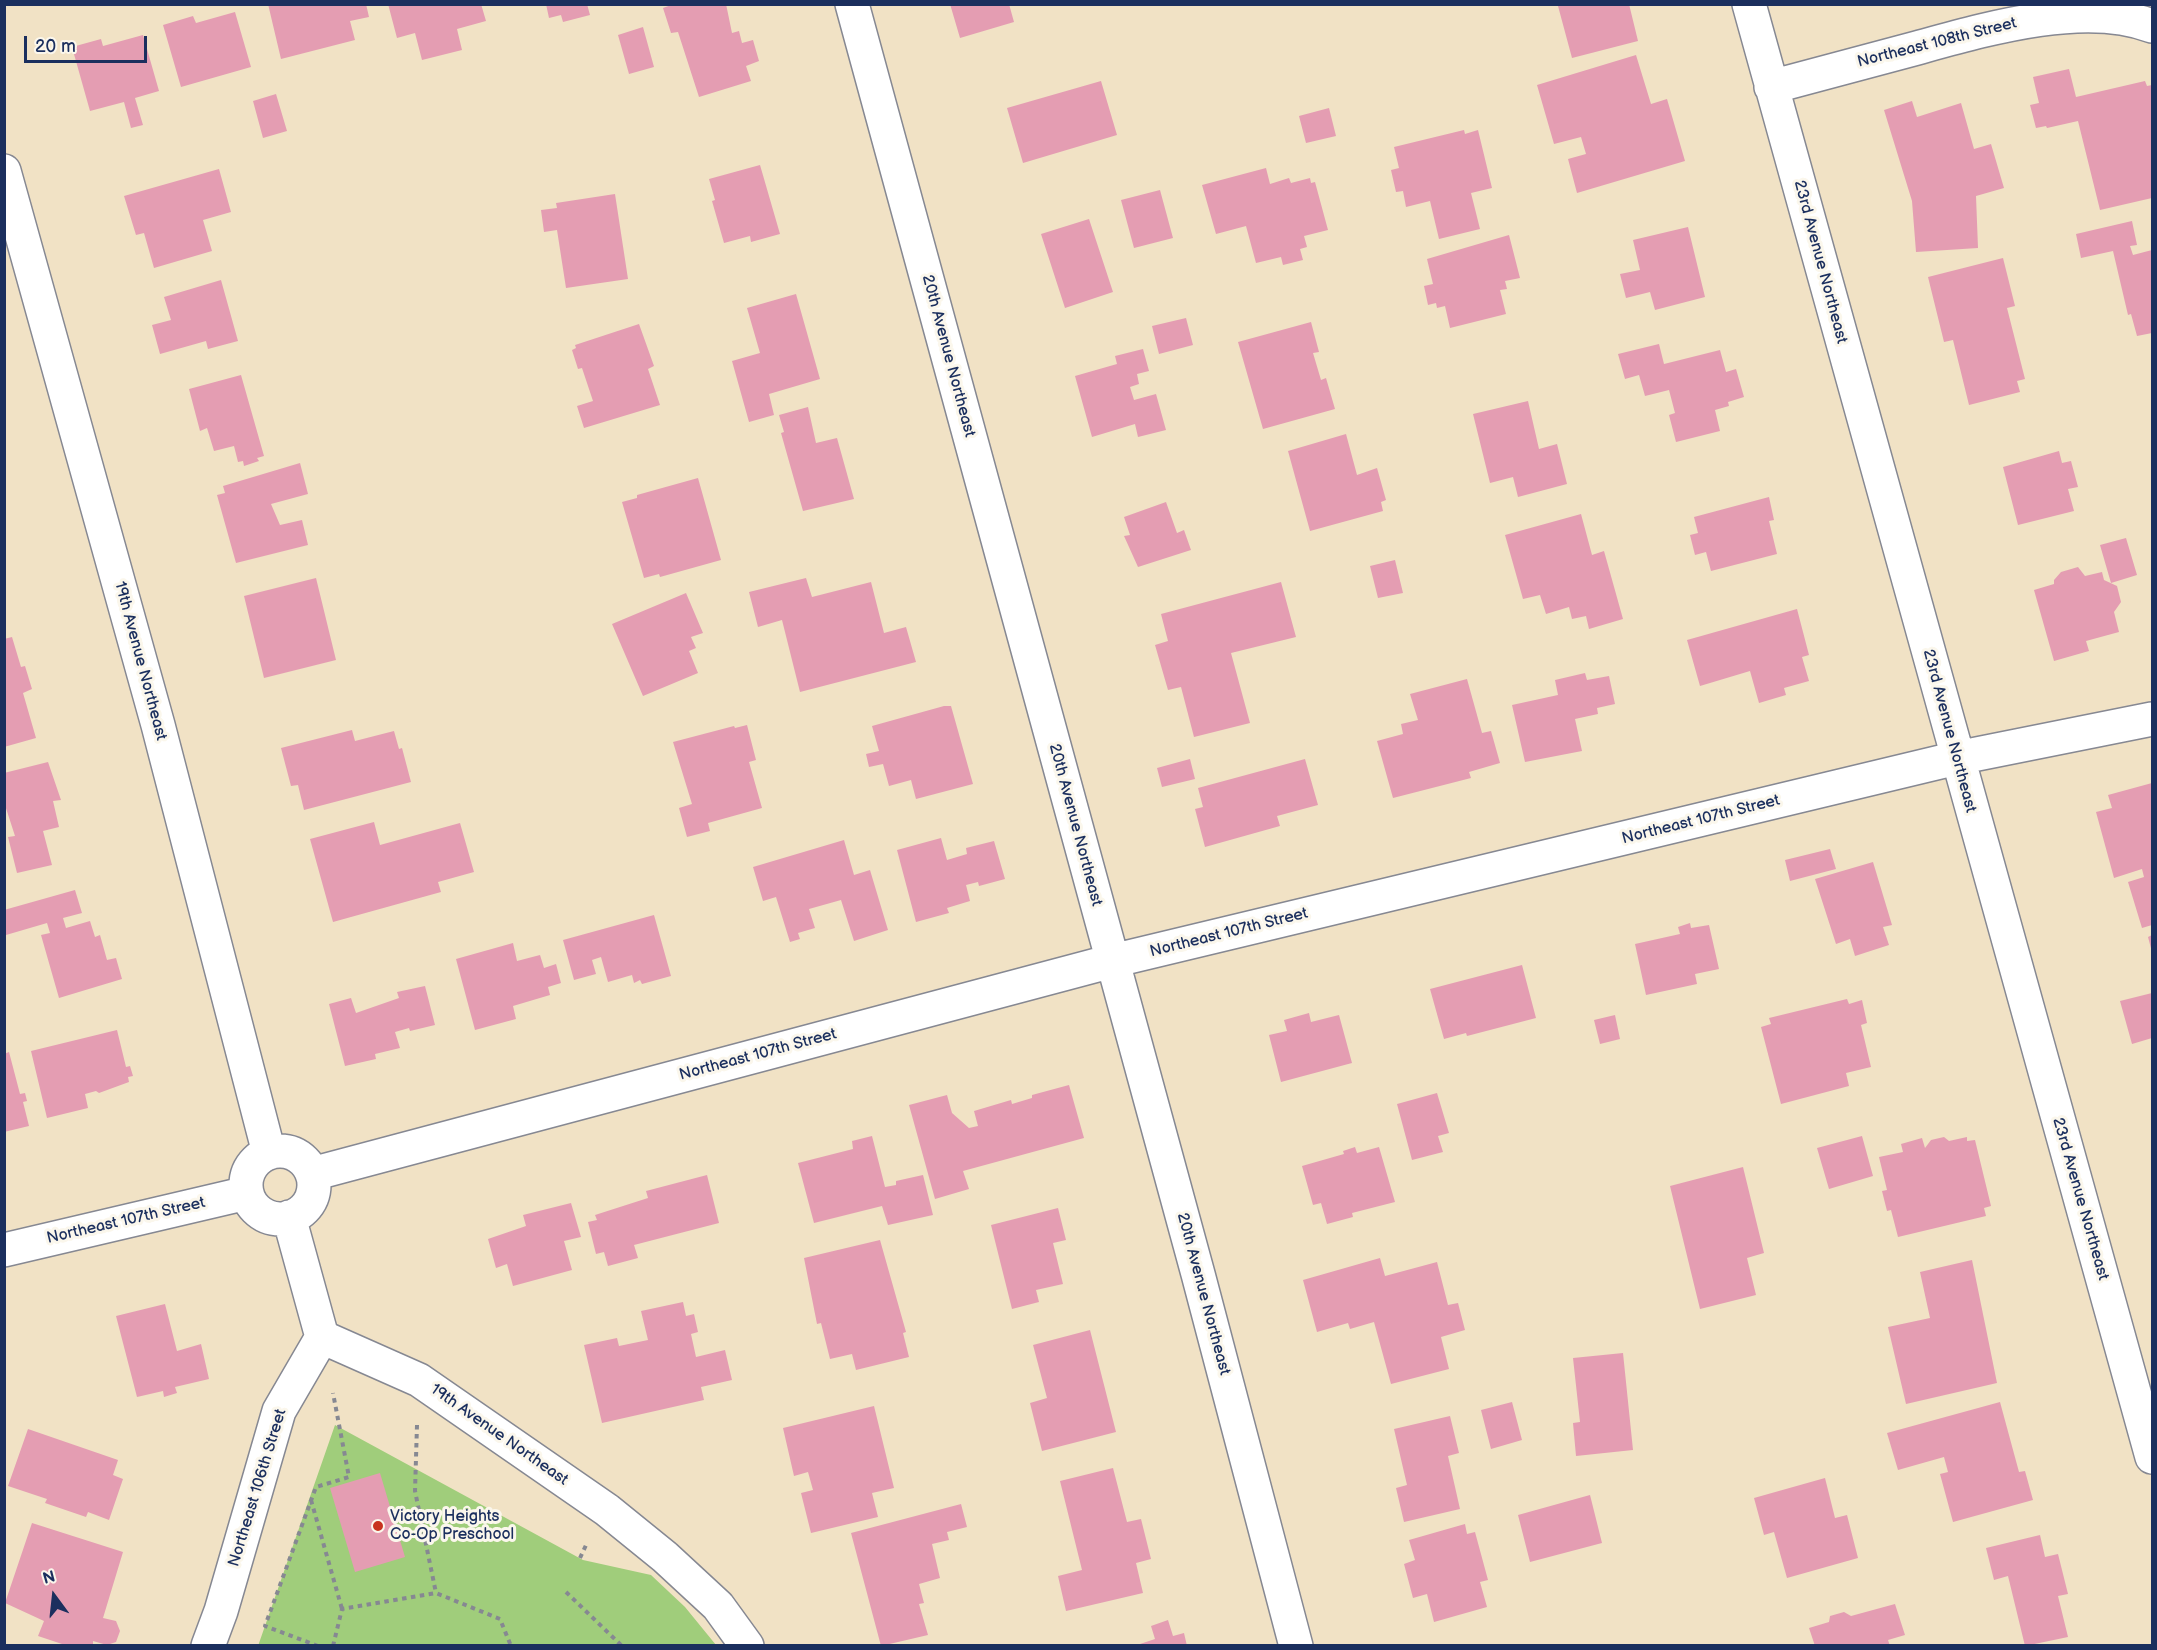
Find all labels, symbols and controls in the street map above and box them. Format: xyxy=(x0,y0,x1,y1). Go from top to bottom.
street label: Northeast 108th Street xyxy=(1855,14,2019,72)
scale bar xyxy=(27,24,150,62)
text: 20 m xyxy=(35,36,76,57)
street label: 23rd Avenue Northeast xyxy=(1789,178,1851,346)
street label: 20th Avenue Northeast xyxy=(917,273,979,439)
street label: 19th Avenue Northeast xyxy=(110,579,170,743)
street label: 23rd Avenue Northeast xyxy=(1918,647,1980,815)
street label: 20th Avenue Northeast xyxy=(1044,742,1106,908)
street label: Northeast 107th Street xyxy=(1620,791,1782,849)
street label: Northeast 107th Street xyxy=(1148,904,1310,962)
street label: Northeast 107th Street xyxy=(677,1025,839,1085)
street label: 23rd Avenue Northeast xyxy=(2048,1116,2112,1282)
street label: Northeast 107th Street xyxy=(45,1193,207,1249)
street label: 20th Avenue Northeast xyxy=(1172,1211,1234,1377)
street label: 19th Avenue Northeast xyxy=(426,1380,572,1490)
street label: Northeast 106th Street xyxy=(225,1407,291,1569)
place label: Victory Heights Co-Op Preschool xyxy=(390,1507,514,1545)
marker: Victory Heights Co-Op Preschool xyxy=(371,1519,385,1533)
north arrow xyxy=(24,1566,84,1626)
text: N xyxy=(41,1567,57,1589)

